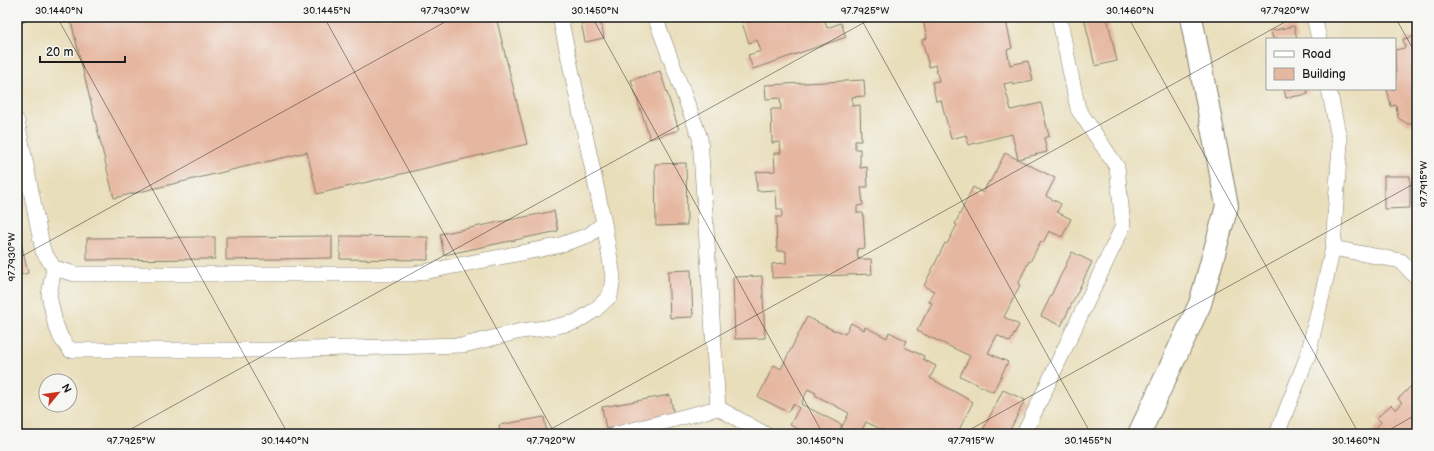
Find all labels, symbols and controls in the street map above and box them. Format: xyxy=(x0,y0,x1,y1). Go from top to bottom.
text: 30.1440°N xyxy=(35,5,83,17)
text: 30.1445°N xyxy=(303,5,351,17)
text: 97.7930°W xyxy=(420,5,470,17)
text: 30.1450°N xyxy=(571,5,619,17)
text: 97.7925°W xyxy=(841,5,889,17)
text: 30.1460°N xyxy=(1106,5,1154,17)
text: 97.7920°W xyxy=(1261,5,1309,17)
scale bar xyxy=(40,38,125,64)
legend xyxy=(1266,38,1396,90)
text: 20 m xyxy=(46,45,73,60)
text: Road xyxy=(1302,47,1331,62)
text: Building xyxy=(1302,67,1346,82)
text: 97.7915°W xyxy=(1418,161,1430,207)
text: 97.7930°W xyxy=(6,232,18,282)
north arrow xyxy=(38,373,78,413)
text: N xyxy=(59,382,74,395)
text: 97.7925°W xyxy=(107,435,155,447)
text: 30.1440°N xyxy=(261,435,309,447)
text: 97.7920°W xyxy=(527,435,575,447)
text: 30.1450°N xyxy=(796,435,844,447)
text: 97.7915°W xyxy=(948,435,994,447)
text: 30.1455°N xyxy=(1064,435,1112,447)
text: 30.1460°N xyxy=(1332,435,1380,447)

